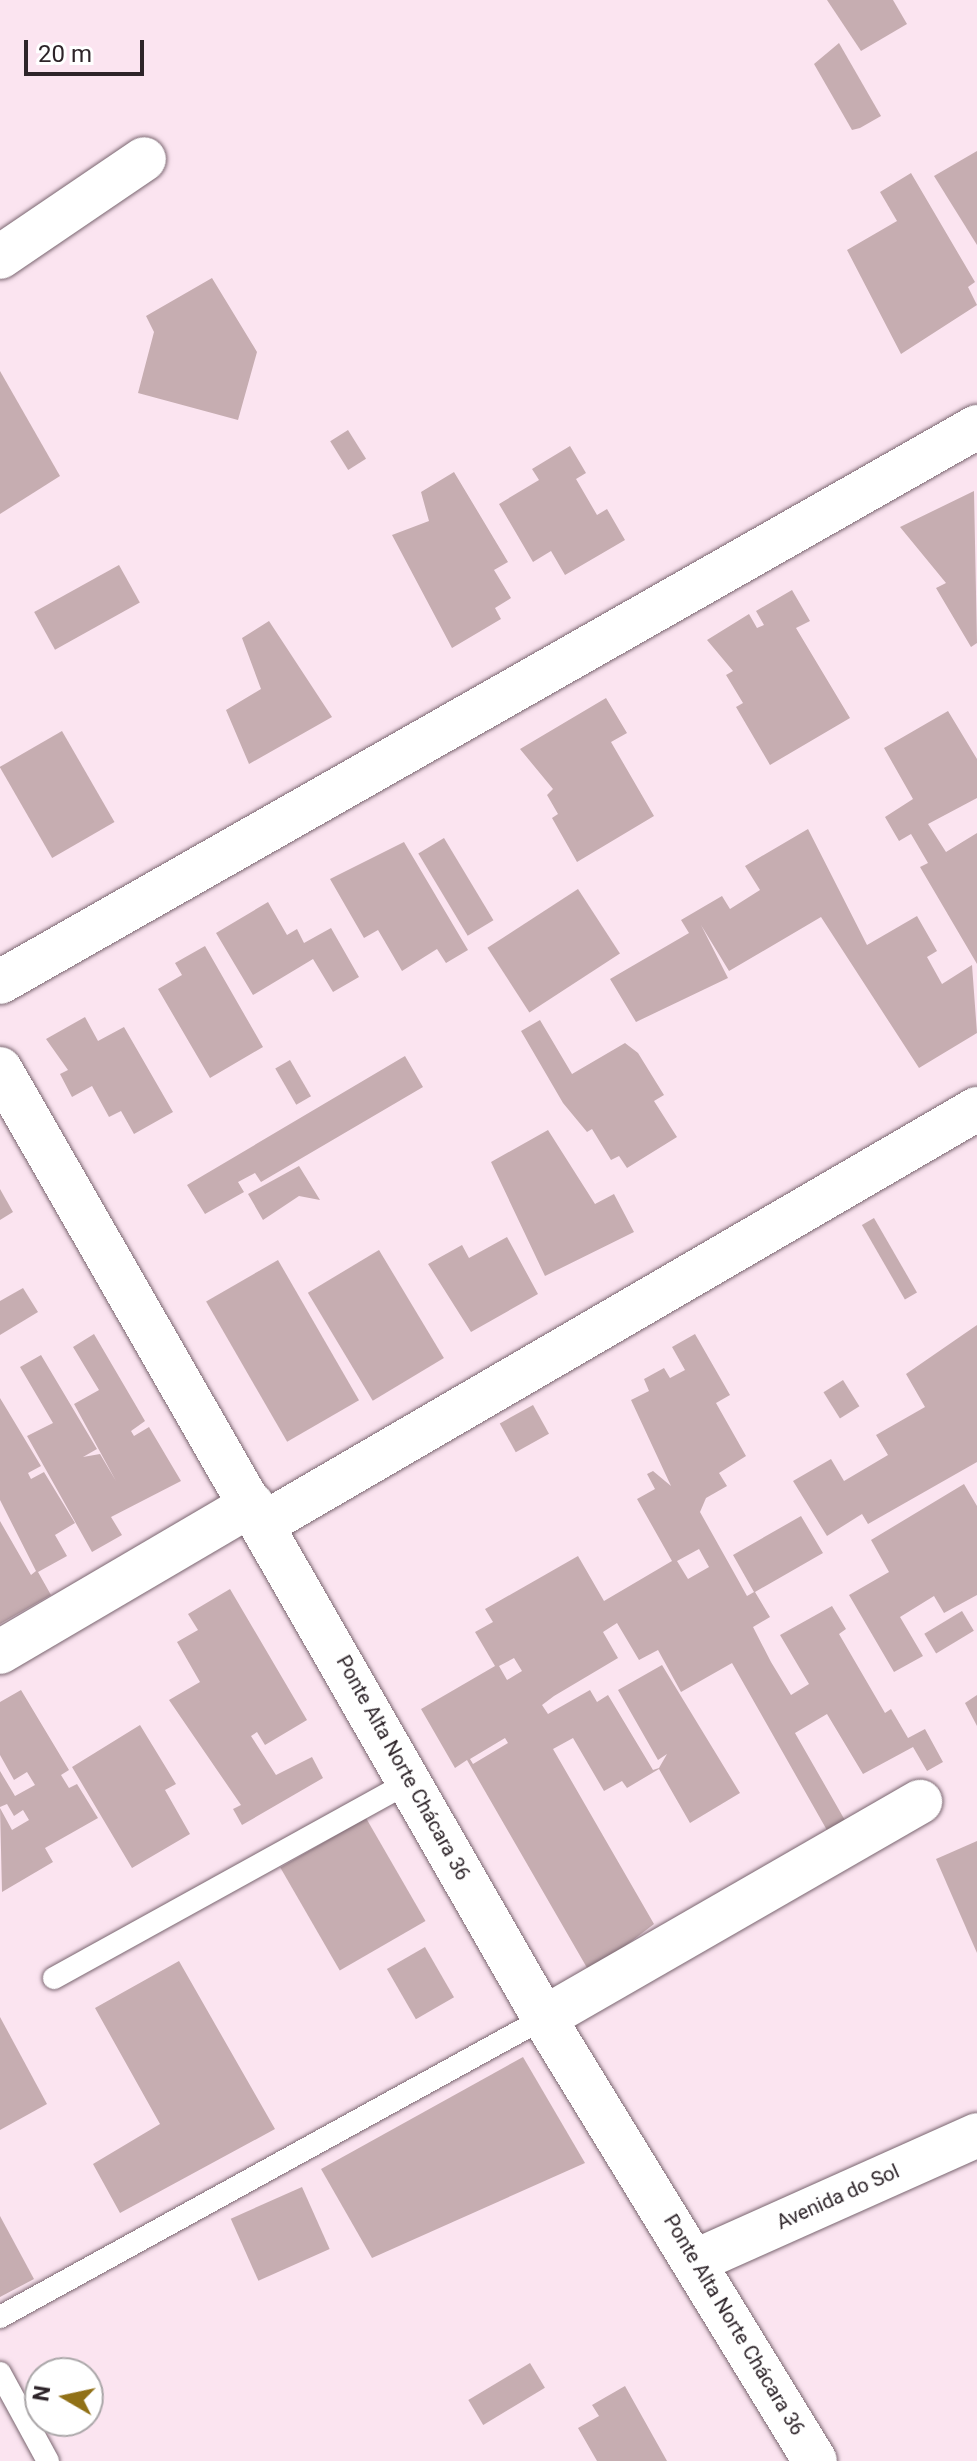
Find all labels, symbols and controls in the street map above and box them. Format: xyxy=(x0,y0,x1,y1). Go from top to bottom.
scale bar xyxy=(28,24,148,74)
text: 20 m xyxy=(38,40,92,68)
street label: Ponte Alta Norte Chácara 36 xyxy=(331,1651,475,1885)
street label: Avenida do Sol xyxy=(773,2159,903,2235)
street label: Ponte Alta Norte Chácara 36 xyxy=(658,2210,810,2440)
north arrow xyxy=(24,2357,104,2437)
text: N xyxy=(28,2384,55,2403)

